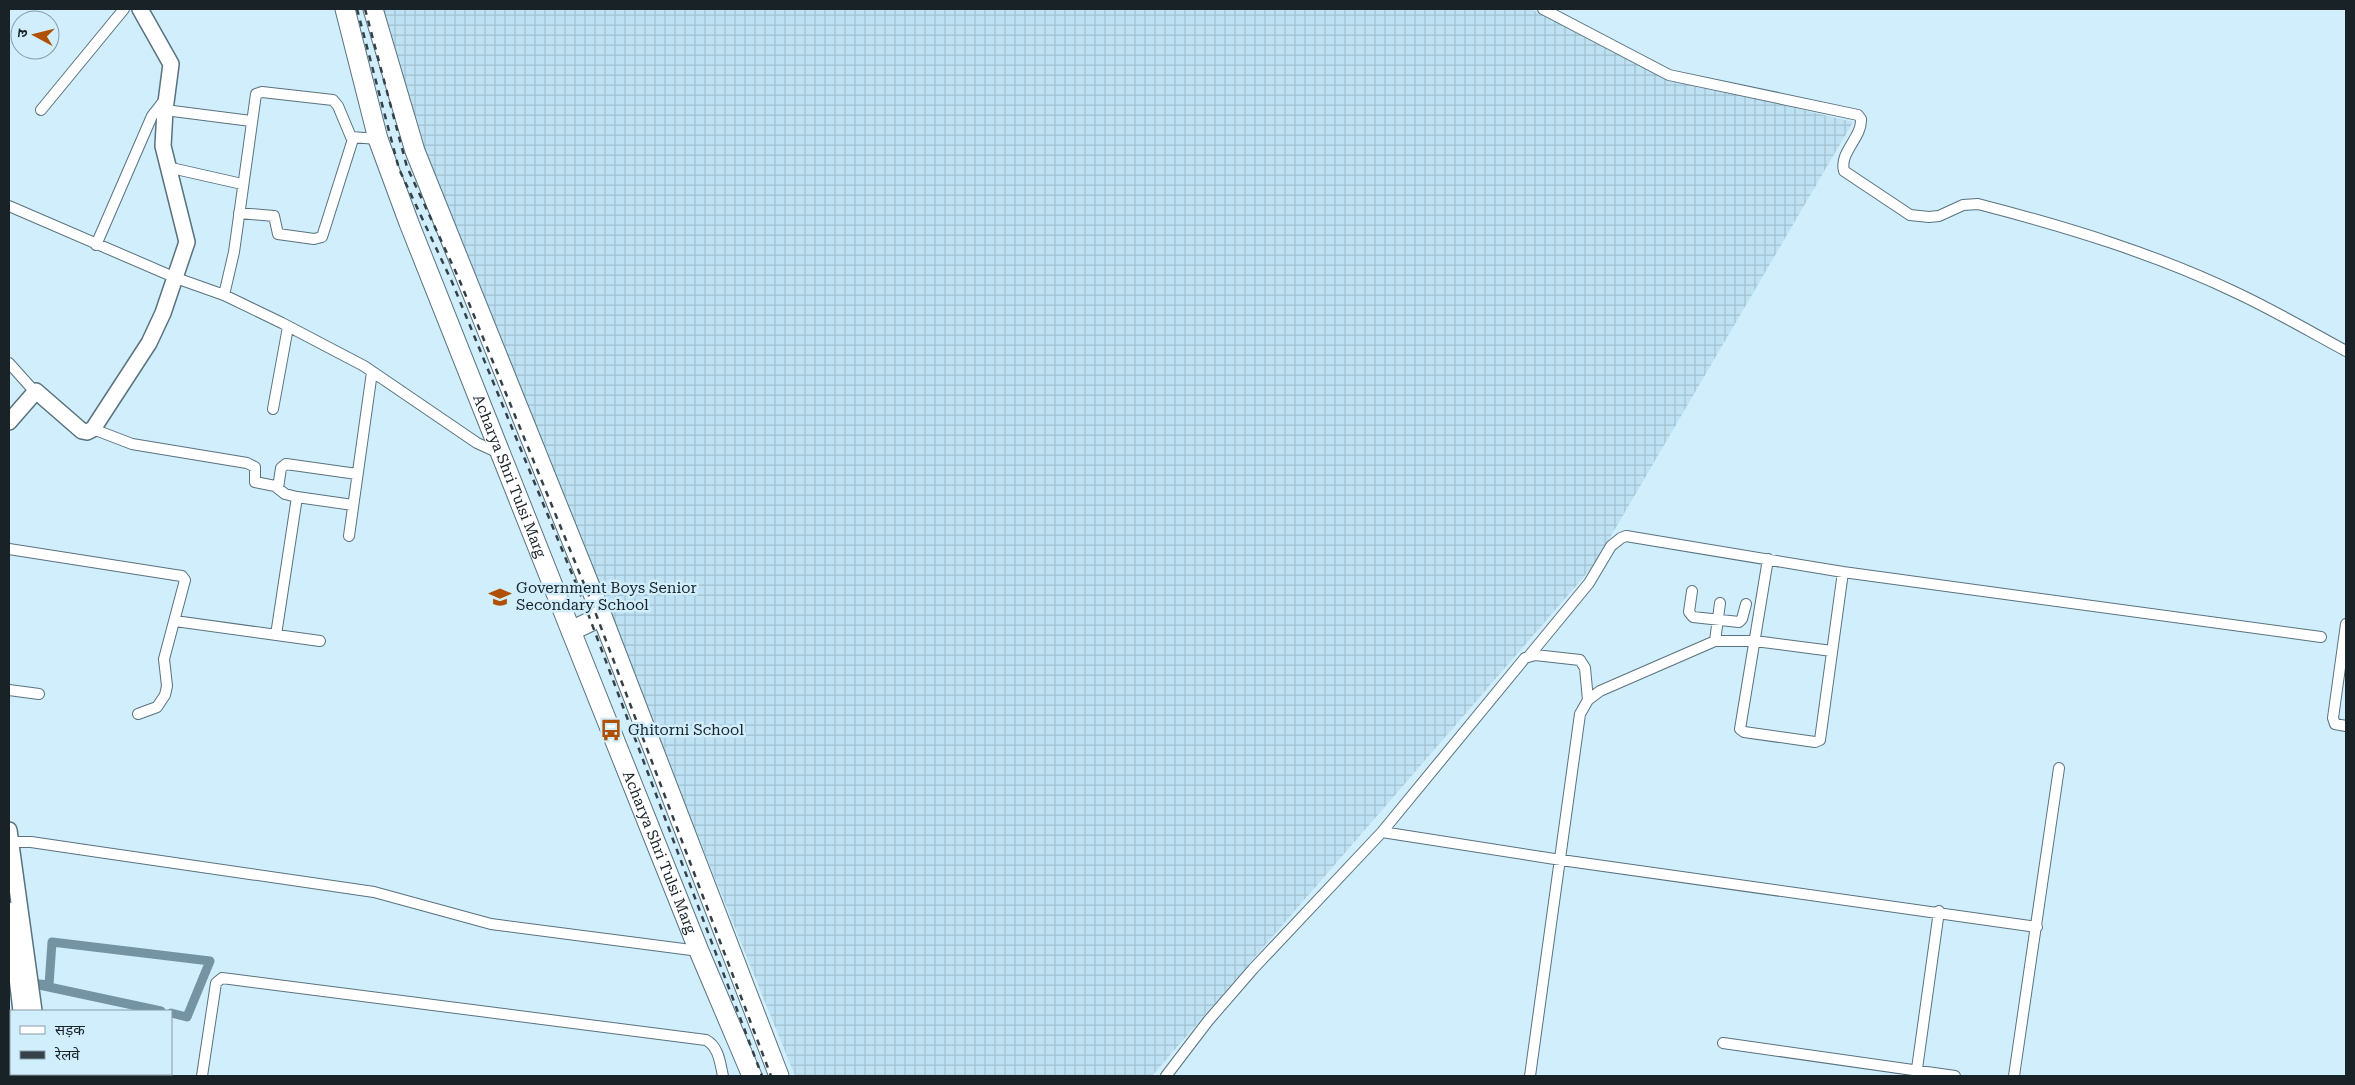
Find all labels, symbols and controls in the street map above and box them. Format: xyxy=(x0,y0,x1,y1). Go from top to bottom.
north arrow xyxy=(10,10,60,60)
text: उ xyxy=(14,28,31,38)
street label: Acharya Shri Tulsi Marg xyxy=(469,392,550,561)
place label: Government Boys Senior Secondary School xyxy=(516,579,697,614)
school or university icon: Government Boys Senior Secondary School xyxy=(487,584,513,610)
bus stop icon: Ghitorni School xyxy=(598,717,624,743)
place label: Ghitorni School xyxy=(628,721,744,739)
street label: Acharya Shri Tulsi Marg xyxy=(619,768,700,937)
legend xyxy=(10,1010,172,1075)
text: सड़क xyxy=(55,1021,85,1039)
text: रेलवे xyxy=(54,1046,80,1064)

